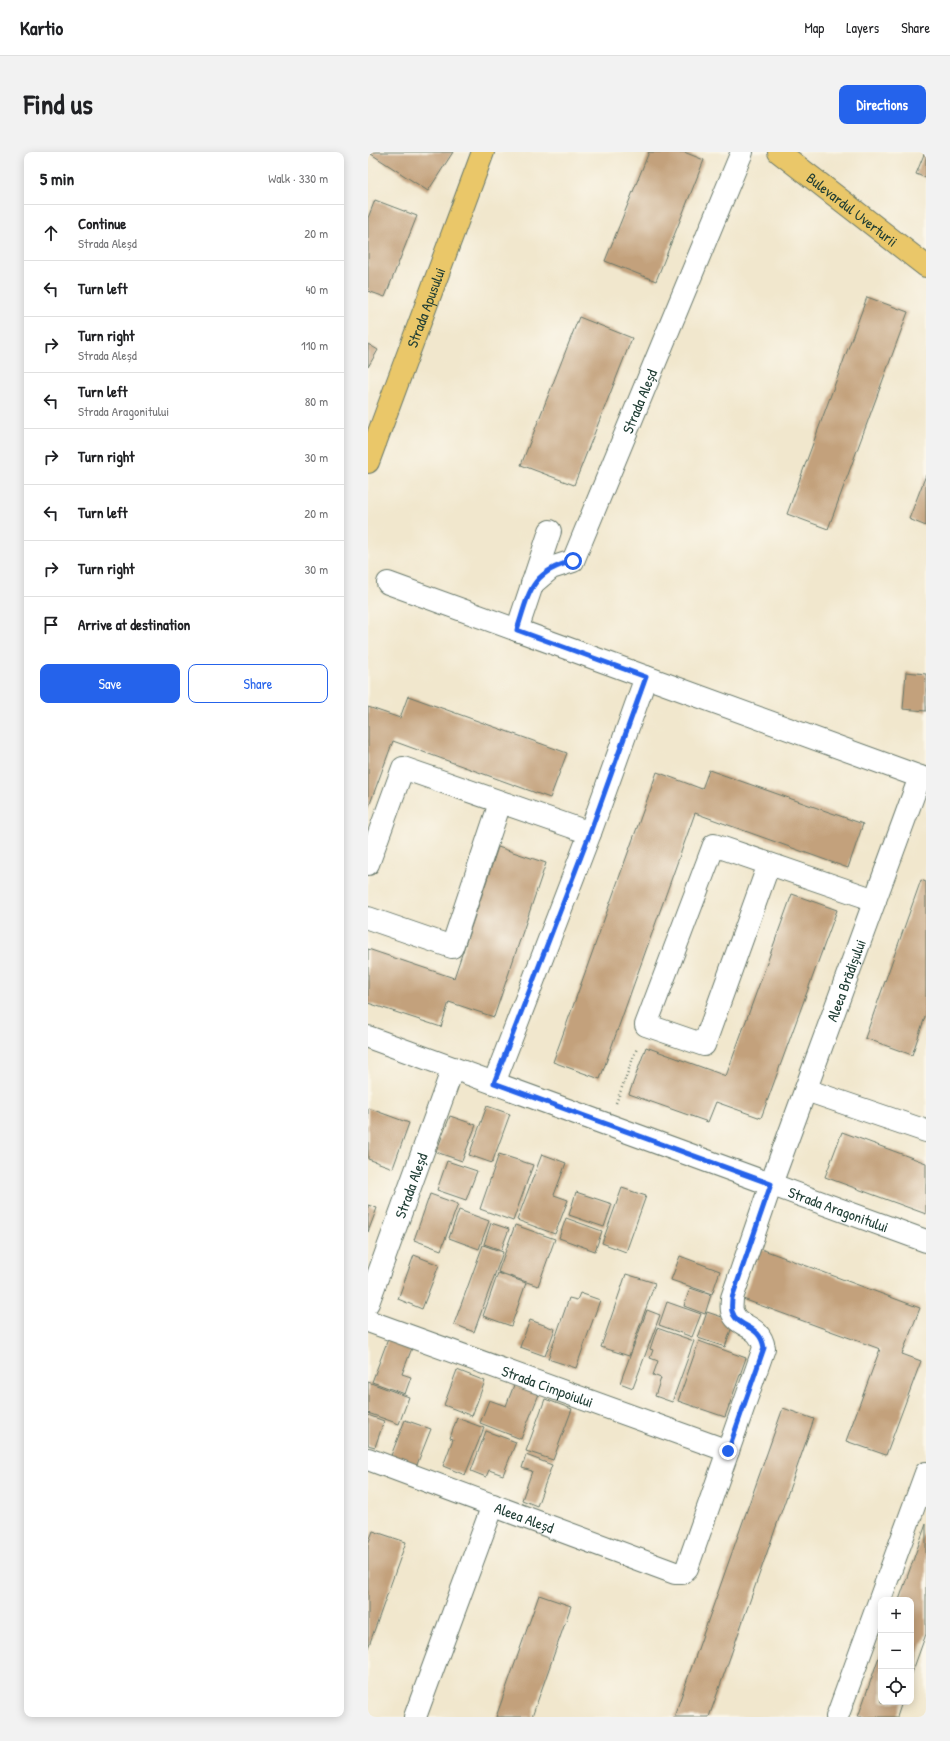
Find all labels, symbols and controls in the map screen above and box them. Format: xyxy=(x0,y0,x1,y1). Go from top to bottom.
text: Kartio xyxy=(20,15,63,41)
text: Map xyxy=(804,18,824,37)
text: Layers xyxy=(846,18,879,37)
text: Share xyxy=(901,18,930,37)
text: Find us xyxy=(24,85,93,123)
button: Directions xyxy=(839,85,926,124)
text: 5 min xyxy=(40,167,74,190)
street label: Bulevardul Uverturii xyxy=(802,167,903,251)
text: Walk · 330 m xyxy=(268,169,328,187)
text: Continue xyxy=(78,213,126,234)
icon: ahead xyxy=(40,222,62,244)
text: 20 m xyxy=(304,224,328,242)
text: Strada Aleșd xyxy=(78,234,137,252)
street label: Strada Apusului xyxy=(401,264,450,350)
icon: left xyxy=(40,278,62,300)
text: Turn left xyxy=(78,278,128,299)
text: 40 m xyxy=(305,280,328,298)
text: Turn right xyxy=(78,325,134,346)
icon: right xyxy=(40,334,62,356)
text: 110 m xyxy=(301,336,328,354)
text: Strada Aleșd xyxy=(78,346,137,364)
street label: Strada Aleșd xyxy=(616,366,662,436)
text: Turn left xyxy=(78,381,128,402)
icon: left xyxy=(40,390,62,412)
text: 80 m xyxy=(305,392,328,410)
text: Strada Aragonitului xyxy=(78,402,169,420)
icon: right xyxy=(40,446,62,468)
text: Turn right xyxy=(78,446,134,467)
text: 30 m xyxy=(305,448,328,466)
icon: left xyxy=(40,502,62,524)
text: Turn left xyxy=(78,502,128,523)
text: 20 m xyxy=(304,504,328,522)
route start xyxy=(564,552,582,570)
icon: right xyxy=(40,558,62,580)
text: Turn right xyxy=(78,558,134,579)
text: 30 m xyxy=(305,560,328,578)
icon: arrive xyxy=(40,614,62,636)
text: Arrive at destination xyxy=(78,614,190,635)
button: Save xyxy=(40,664,180,703)
button: Share xyxy=(188,664,328,703)
street label: Aleea Brădișului xyxy=(821,936,870,1024)
street label: Strada Aleșd xyxy=(389,1150,432,1221)
street label: Strada Aragonitului xyxy=(785,1181,892,1237)
street label: Strada Cimpoiului xyxy=(499,1360,596,1412)
route end xyxy=(719,1442,737,1460)
street label: Aleea Aleșd xyxy=(492,1497,557,1538)
map controls xyxy=(878,1597,914,1705)
button: + xyxy=(878,1597,914,1633)
button: − xyxy=(878,1633,914,1669)
button: locate xyxy=(878,1669,914,1705)

